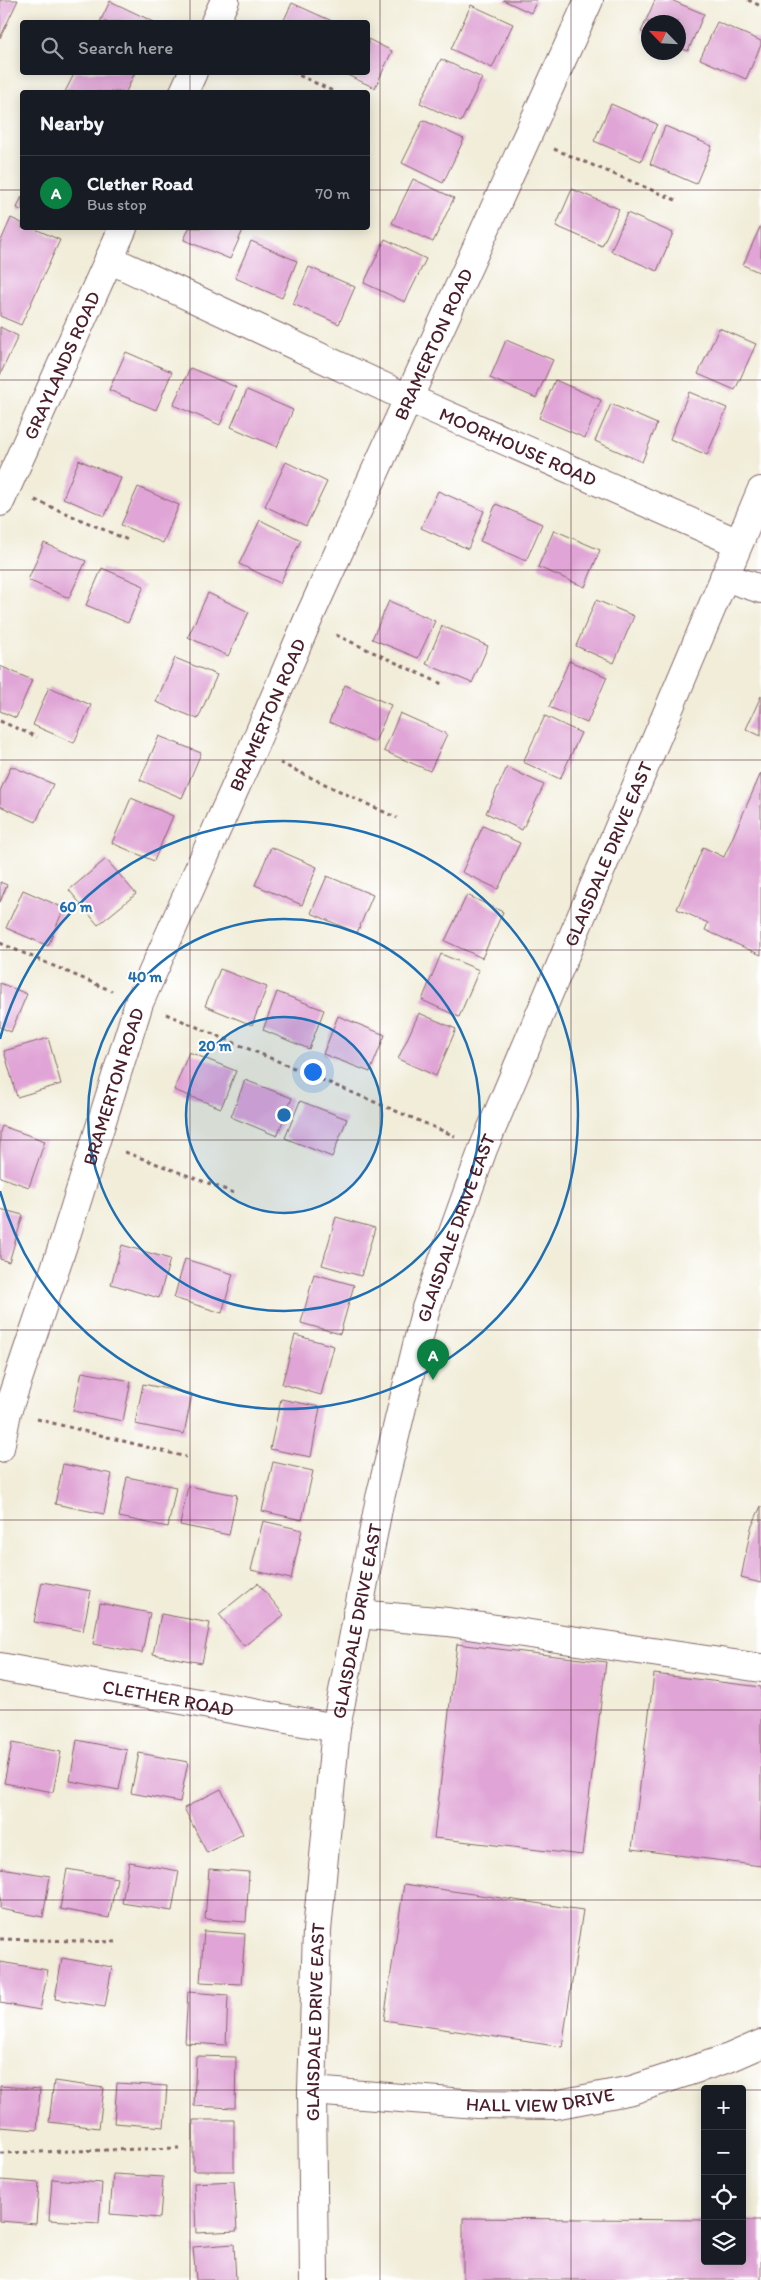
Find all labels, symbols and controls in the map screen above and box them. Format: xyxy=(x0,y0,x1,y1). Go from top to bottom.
north arrow xyxy=(641,15,686,60)
search box xyxy=(20,20,370,75)
icon: search xyxy=(38,34,66,62)
text: Search here xyxy=(78,36,173,59)
text: Nearby xyxy=(40,110,104,135)
text: Clether Road xyxy=(87,172,193,195)
text: A xyxy=(51,184,61,203)
text: 70 m xyxy=(315,184,350,203)
text: Bus stop xyxy=(87,195,147,214)
street label: BRAMERTON ROAD xyxy=(389,265,478,424)
street label: GRAYLANDS ROAD xyxy=(19,288,105,443)
street label: MOORHOUSE ROAD xyxy=(436,402,600,491)
street label: BRAMERTON ROAD xyxy=(224,635,311,795)
street label: GLAISDALE DRIVE EAST xyxy=(559,758,658,950)
text: 60 m xyxy=(59,898,93,916)
text: 40 m xyxy=(128,968,163,986)
street label: BRAMERTON ROAD xyxy=(78,1005,149,1168)
text: 20 m xyxy=(198,1037,232,1055)
your location xyxy=(300,1059,326,1085)
centre of rings xyxy=(275,1106,293,1124)
street label: GLAISDALE DRIVE EAST xyxy=(412,1130,500,1324)
pin: A xyxy=(417,1339,449,1380)
street label: GLAISDALE DRIVE EAST xyxy=(327,1521,387,1721)
street label: CLETHER ROAD xyxy=(101,1675,236,1721)
street label: GLAISDALE DRIVE EAST xyxy=(301,1921,330,2121)
street label: HALL VIEW DRIVE xyxy=(465,2083,617,2117)
map controls xyxy=(701,2085,746,2265)
button: + xyxy=(701,2085,746,2130)
button: − xyxy=(701,2130,746,2175)
button: locate xyxy=(701,2175,746,2220)
button: layers xyxy=(701,2220,746,2265)

